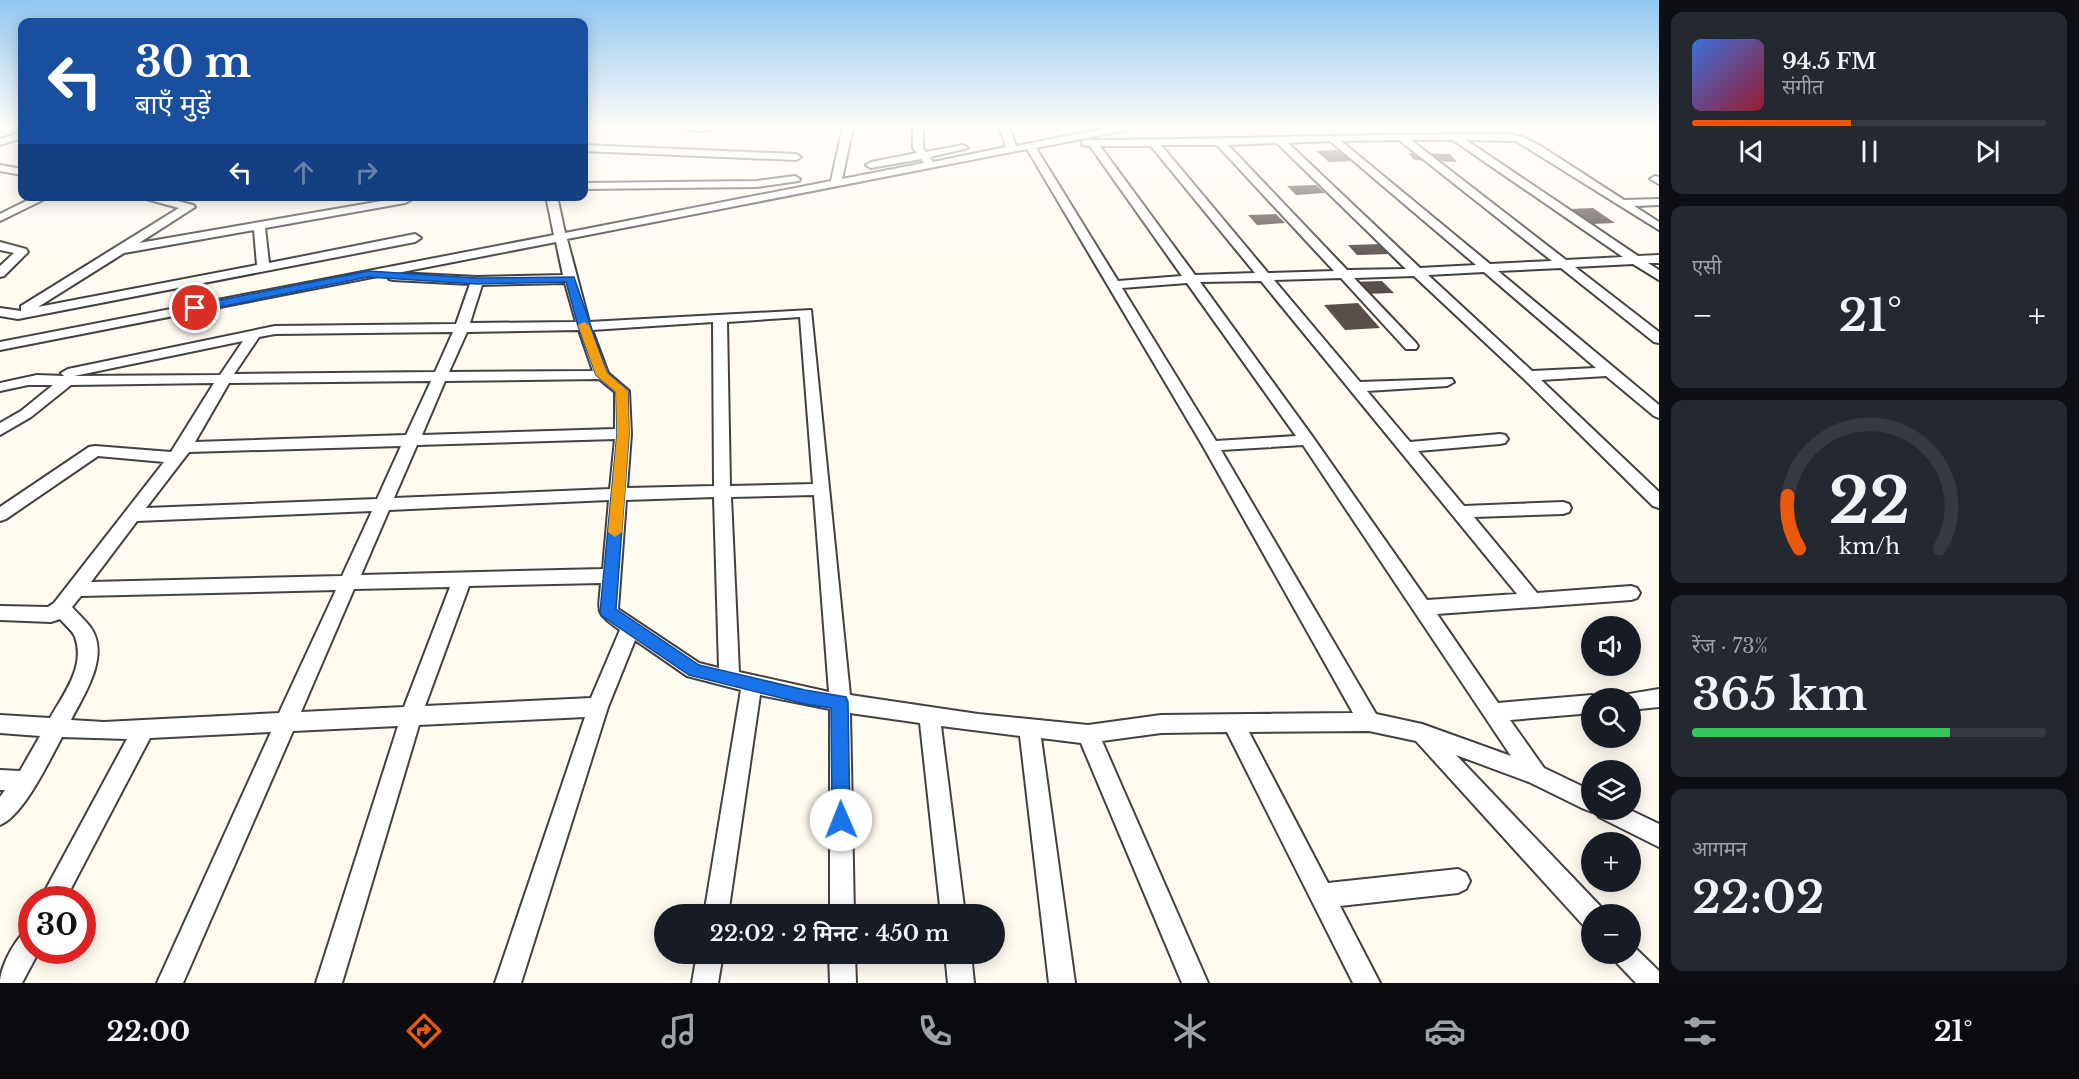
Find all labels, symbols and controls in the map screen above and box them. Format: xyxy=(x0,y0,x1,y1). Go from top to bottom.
text: 30 m xyxy=(135,36,251,88)
icon: left xyxy=(36,42,114,120)
text: 94.5 FM xyxy=(1782,48,1876,75)
text: संगीत xyxy=(1782,75,1823,99)
text: बाएँ मुड़ें xyxy=(135,88,211,121)
icon: previous xyxy=(1735,135,1768,168)
icon: pause xyxy=(1853,135,1886,168)
icon: next xyxy=(1971,135,2004,168)
icon: left xyxy=(224,156,257,189)
icon: ahead xyxy=(287,156,320,189)
icon: right xyxy=(350,156,383,189)
text: एसी xyxy=(1692,255,1722,279)
pin xyxy=(169,282,220,333)
text: 21° xyxy=(1839,287,1902,343)
icon: arrive xyxy=(178,291,211,324)
text: − xyxy=(1692,295,1713,336)
text: + xyxy=(2028,295,2046,336)
text: 22 xyxy=(1828,462,1910,540)
text: km/h xyxy=(1839,533,1900,560)
map controls xyxy=(1581,616,1641,964)
button: sound xyxy=(1581,616,1641,676)
text: रेंज · 73% xyxy=(1692,634,1768,658)
text: 365 km xyxy=(1692,666,1867,722)
button: search xyxy=(1581,688,1641,748)
button: layers xyxy=(1581,760,1641,820)
position arrow xyxy=(809,788,873,852)
button: + xyxy=(1581,832,1641,892)
text: आगमन xyxy=(1692,837,1747,861)
text: 22:02 xyxy=(1692,869,1825,925)
speed limit sign: 30 xyxy=(18,886,96,964)
button: − xyxy=(1581,904,1641,964)
text: 22:02 · 2 मिनट · 450 m xyxy=(710,920,949,947)
icon: directions xyxy=(403,1010,445,1052)
icon: music xyxy=(658,1010,700,1052)
icon: phone xyxy=(914,1010,956,1052)
icon: climate xyxy=(1169,1010,1211,1052)
icon: car xyxy=(1424,1010,1466,1052)
icon: filters xyxy=(1679,1010,1721,1052)
text: 22:00 xyxy=(107,1015,190,1048)
text: 21° xyxy=(1934,1015,1972,1048)

